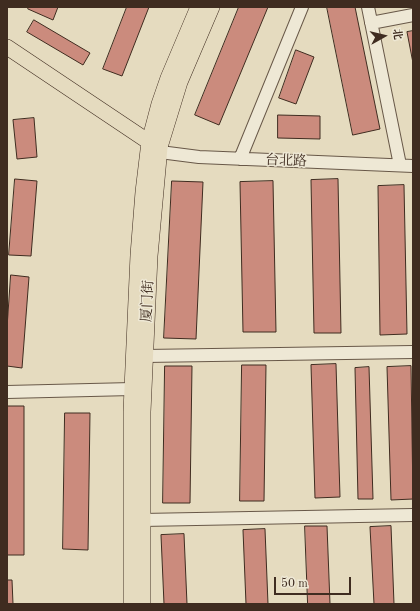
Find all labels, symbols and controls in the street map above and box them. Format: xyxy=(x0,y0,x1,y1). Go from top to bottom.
north arrow xyxy=(364,16,404,56)
text: 北 xyxy=(390,28,403,40)
street label: 台北路 xyxy=(265,152,307,170)
street label: 厦门街 xyxy=(139,280,157,322)
scale bar xyxy=(276,569,353,595)
text: 50 m xyxy=(281,578,308,590)

